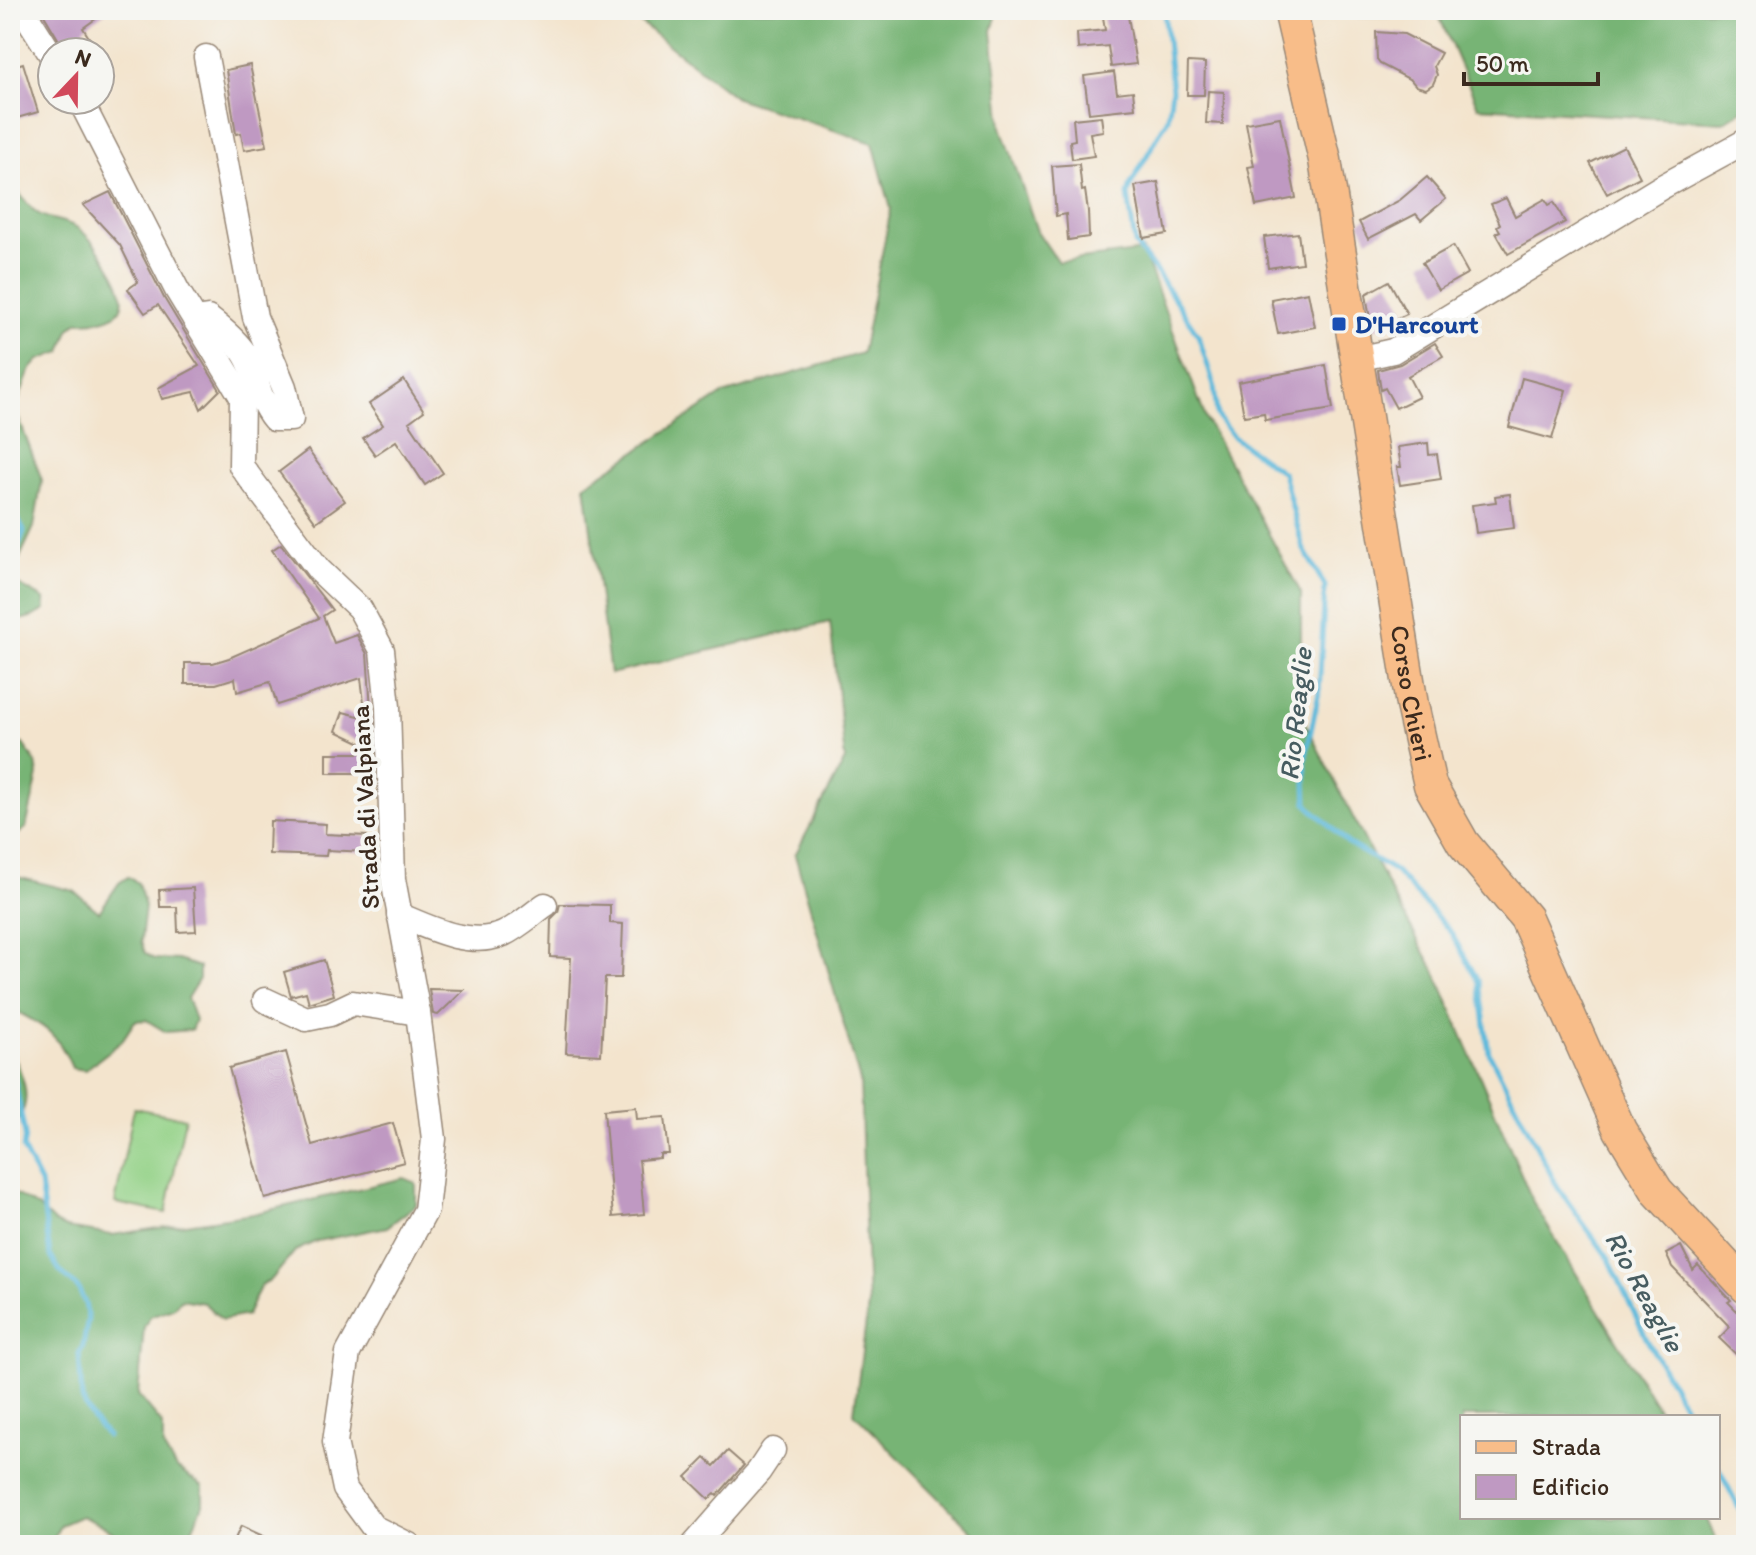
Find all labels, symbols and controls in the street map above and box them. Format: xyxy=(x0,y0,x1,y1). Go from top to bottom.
north arrow xyxy=(36,36,116,116)
scale bar xyxy=(1464,36,1598,86)
text: N xyxy=(71,43,95,73)
text: 50 m xyxy=(1476,49,1529,78)
place label: D'Harcourt xyxy=(1355,308,1479,340)
marker: D'Harcourt xyxy=(1330,315,1348,333)
street label: Corso Chieri xyxy=(1383,623,1440,764)
water label: Rio Reaglie xyxy=(1271,645,1319,782)
street label: Strada di Valpiana xyxy=(344,704,386,910)
water label: Rio Reaglie xyxy=(1598,1225,1693,1359)
legend xyxy=(1460,1415,1720,1519)
text: Strada xyxy=(1532,1432,1601,1461)
text: Edificio xyxy=(1532,1472,1609,1501)

